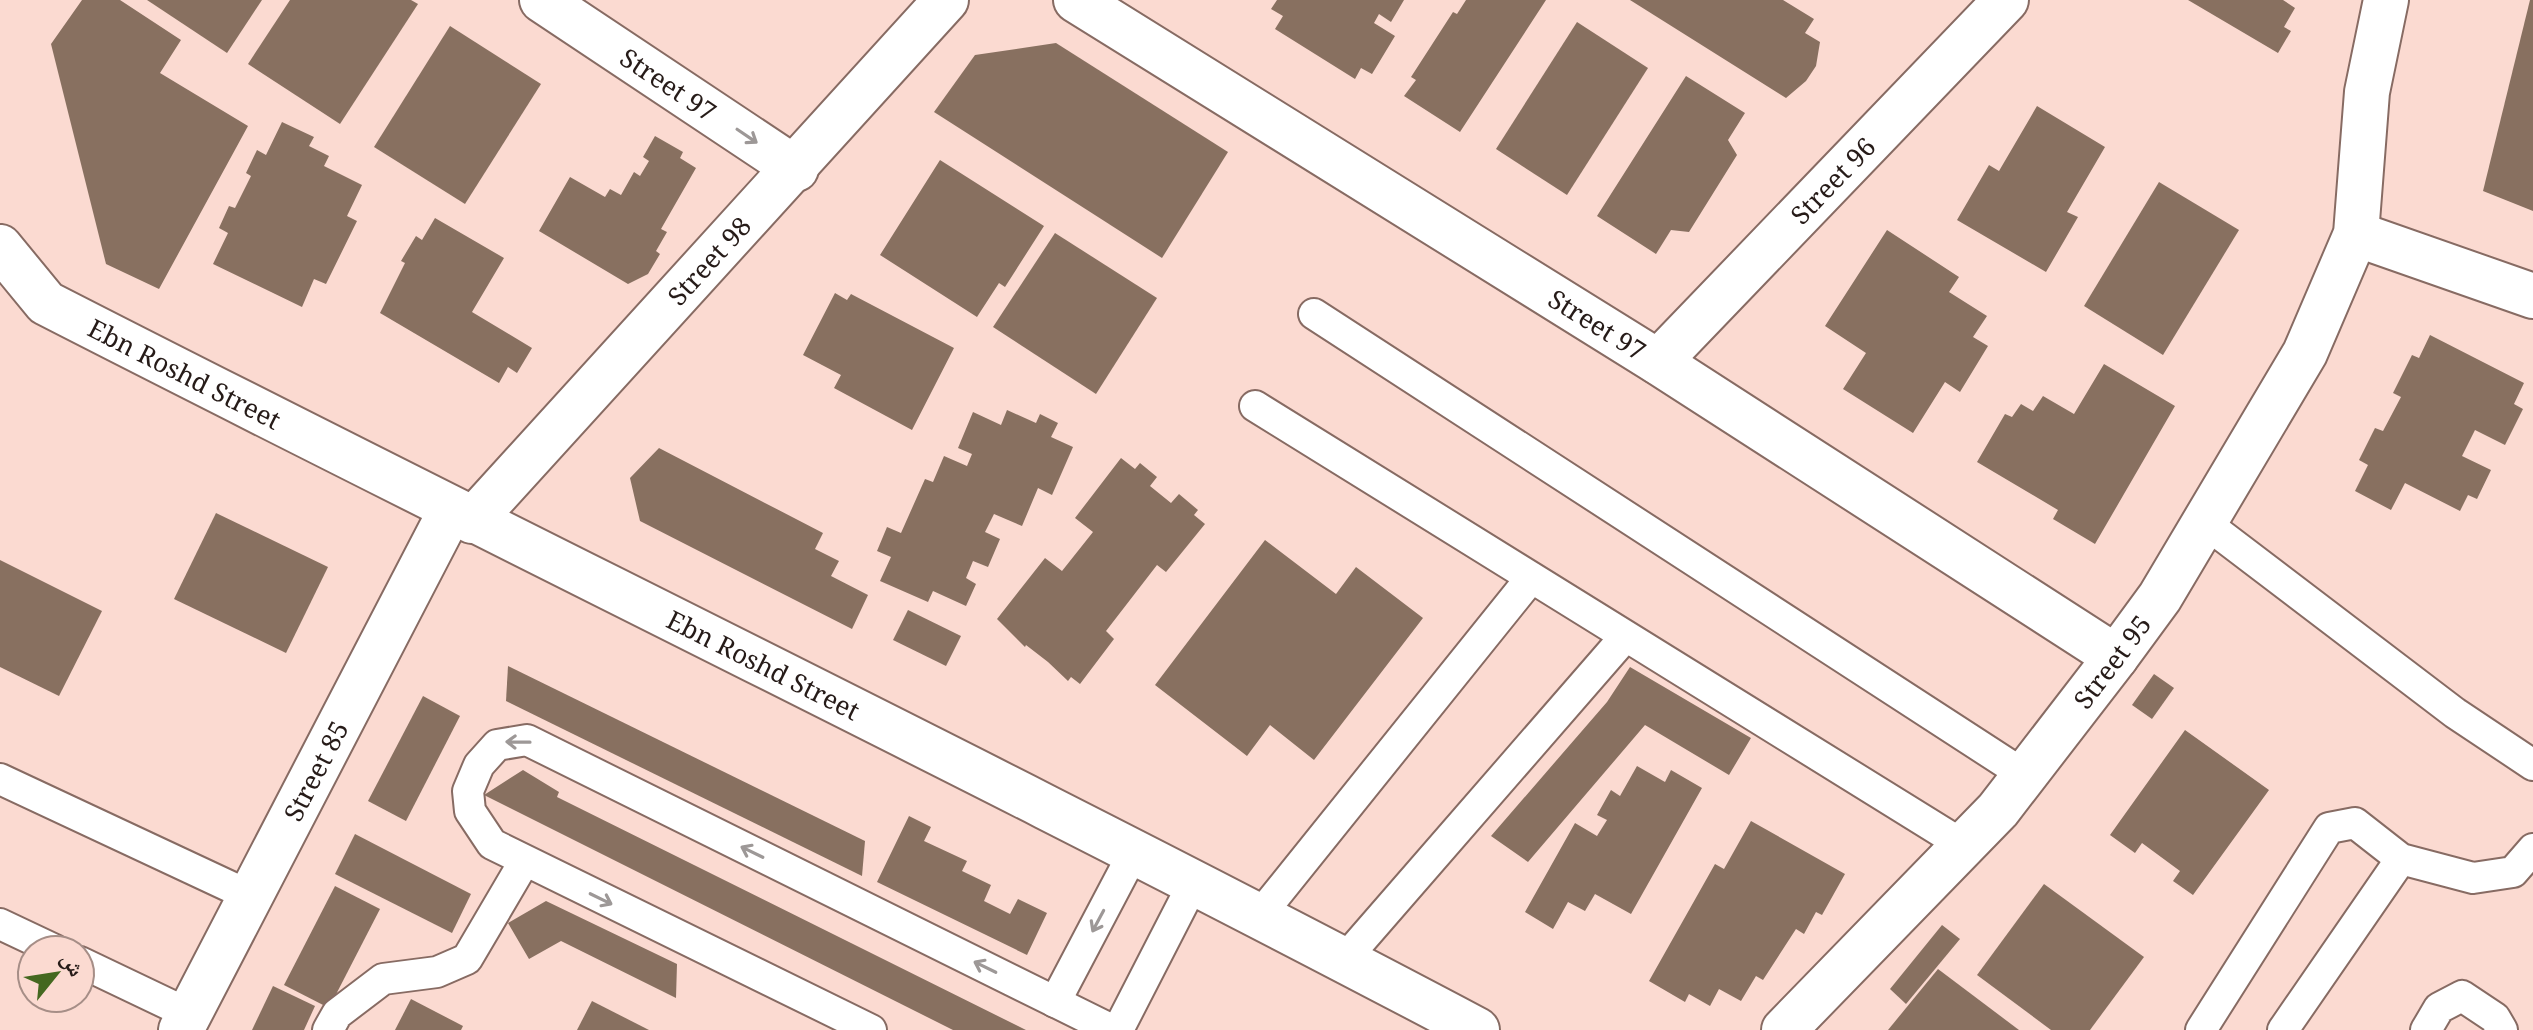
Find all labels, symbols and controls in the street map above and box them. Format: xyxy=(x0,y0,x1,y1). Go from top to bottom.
street label: Street 97 xyxy=(613,39,724,129)
one-way arrow xyxy=(735,128,757,144)
street label: Street 96 xyxy=(1782,129,1883,232)
street label: Street 98 xyxy=(659,208,759,313)
street label: Street 97 xyxy=(1542,280,1653,368)
street label: Ebn Roshd Street xyxy=(82,310,287,437)
street label: Ebn Roshd Street xyxy=(661,601,866,728)
street label: Street 95 xyxy=(2065,608,2159,716)
street label: Street 85 xyxy=(275,714,357,827)
one-way arrow xyxy=(506,734,532,750)
one-way arrow xyxy=(741,843,765,859)
one-way arrow xyxy=(588,892,612,907)
one-way arrow xyxy=(1089,909,1105,932)
north arrow xyxy=(16,934,96,1014)
text: ش xyxy=(55,946,93,981)
one-way arrow xyxy=(974,959,998,974)

